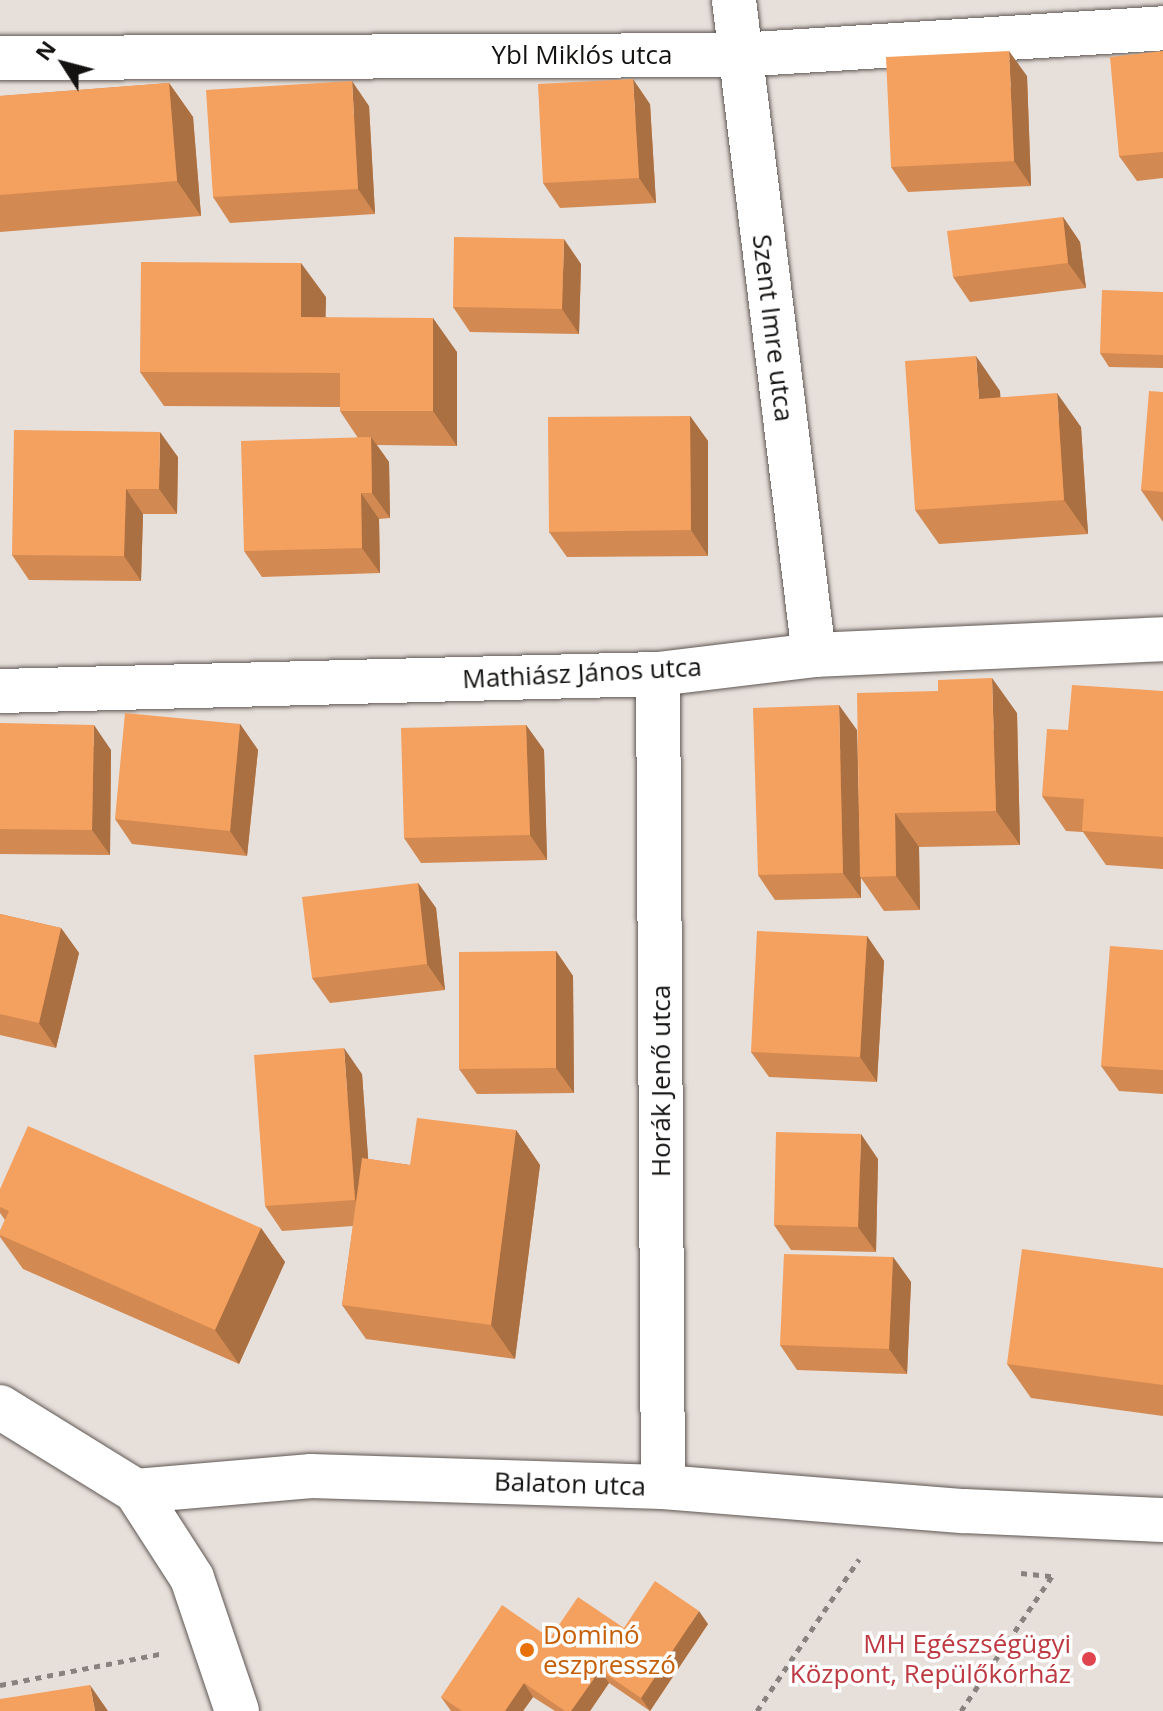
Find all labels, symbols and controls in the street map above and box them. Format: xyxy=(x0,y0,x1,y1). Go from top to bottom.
north arrow xyxy=(24,24,104,104)
text: N xyxy=(27,34,62,66)
street label: Ybl Miklós utca xyxy=(492,39,672,71)
street label: Szent Imre utca xyxy=(746,233,800,423)
street label: Mathiász János utca xyxy=(462,651,702,695)
street label: Horák Jenő utca xyxy=(645,985,677,1177)
street label: Balaton utca xyxy=(494,1466,646,1502)
place label: Dominó eszpresszó xyxy=(543,1619,676,1680)
place label: MH Egészségügyi Központ, Repülőkórház xyxy=(790,1628,1071,1690)
marker: Dominó eszpresszó xyxy=(518,1641,536,1659)
marker: MH Egészségügyi Központ, Repülőkórház xyxy=(1078,1648,1100,1670)

